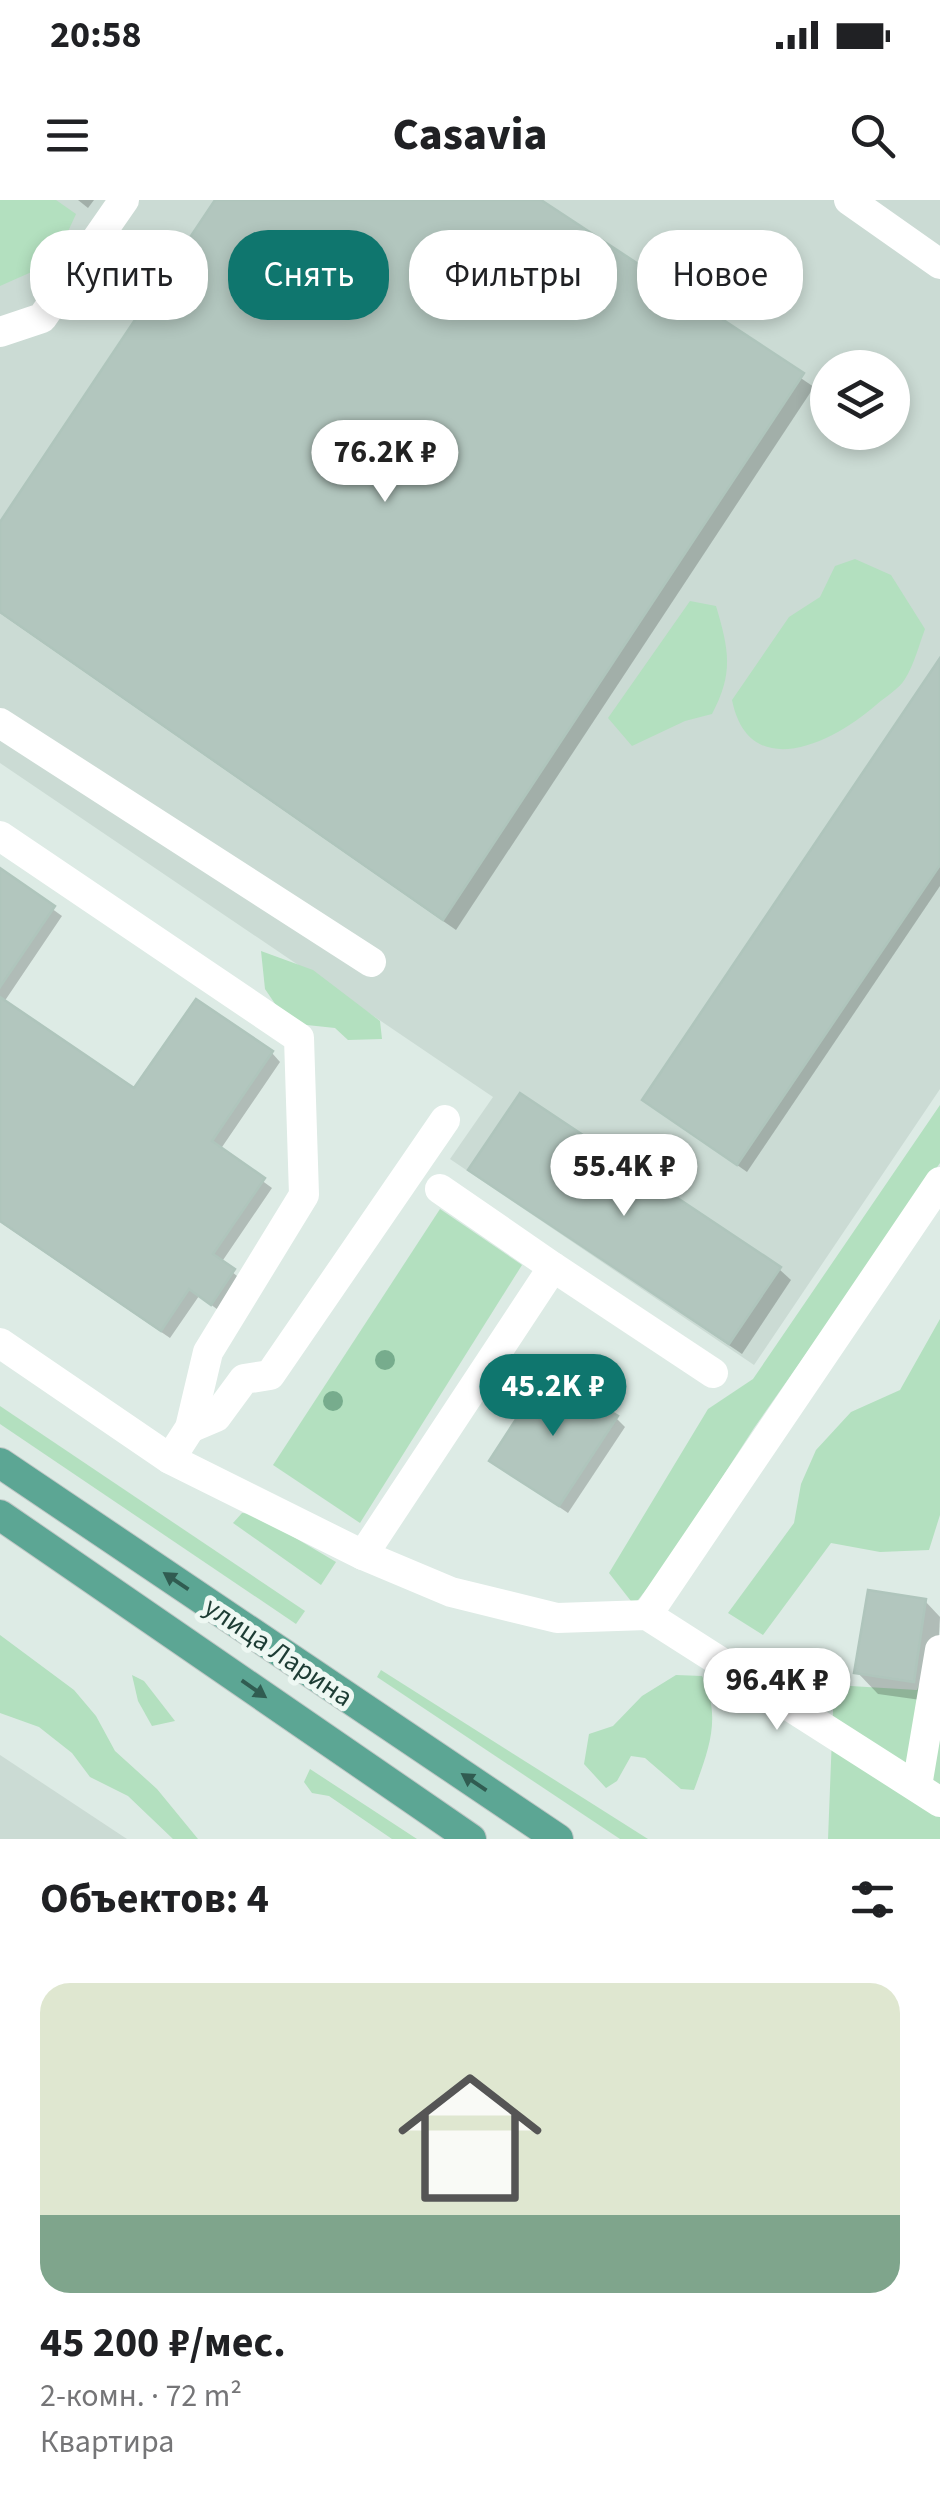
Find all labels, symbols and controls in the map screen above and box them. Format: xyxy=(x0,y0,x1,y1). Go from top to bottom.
text: 20:58 xyxy=(50,8,142,62)
text: Casavia xyxy=(393,103,547,167)
icon: menu xyxy=(40,108,95,163)
icon: search xyxy=(845,108,900,163)
chip: Купить xyxy=(30,230,208,320)
chip: Снять xyxy=(228,230,389,320)
chip: Фильтры xyxy=(409,230,617,320)
chip: Новое xyxy=(637,230,803,320)
map controls xyxy=(810,350,910,450)
button: layers xyxy=(810,350,910,450)
pin: 76.2K ₽ xyxy=(293,420,477,505)
text: 76.2K ₽ xyxy=(333,429,437,475)
pin: 55.4K ₽ xyxy=(532,1134,716,1219)
text: 55.4K ₽ xyxy=(572,1143,676,1189)
pin: 45.2K ₽ xyxy=(461,1354,645,1439)
text: 45.2K ₽ xyxy=(501,1363,605,1409)
one-way arrow xyxy=(162,1572,189,1590)
street label: улица Ларина xyxy=(196,1587,361,1716)
pin: 96.4K ₽ xyxy=(685,1648,869,1733)
text: 96.4K ₽ xyxy=(725,1657,829,1703)
one-way arrow xyxy=(240,1679,267,1698)
one-way arrow xyxy=(461,1773,488,1792)
text: Объектов: 4 xyxy=(40,1869,269,1929)
icon: filters xyxy=(845,1872,900,1927)
icon: home xyxy=(380,2048,560,2228)
text: 45 200 ₽/мес. xyxy=(40,2313,286,2373)
text: 2-комн. · 72 m² xyxy=(40,2373,242,2419)
text: Квартира xyxy=(40,2419,174,2465)

